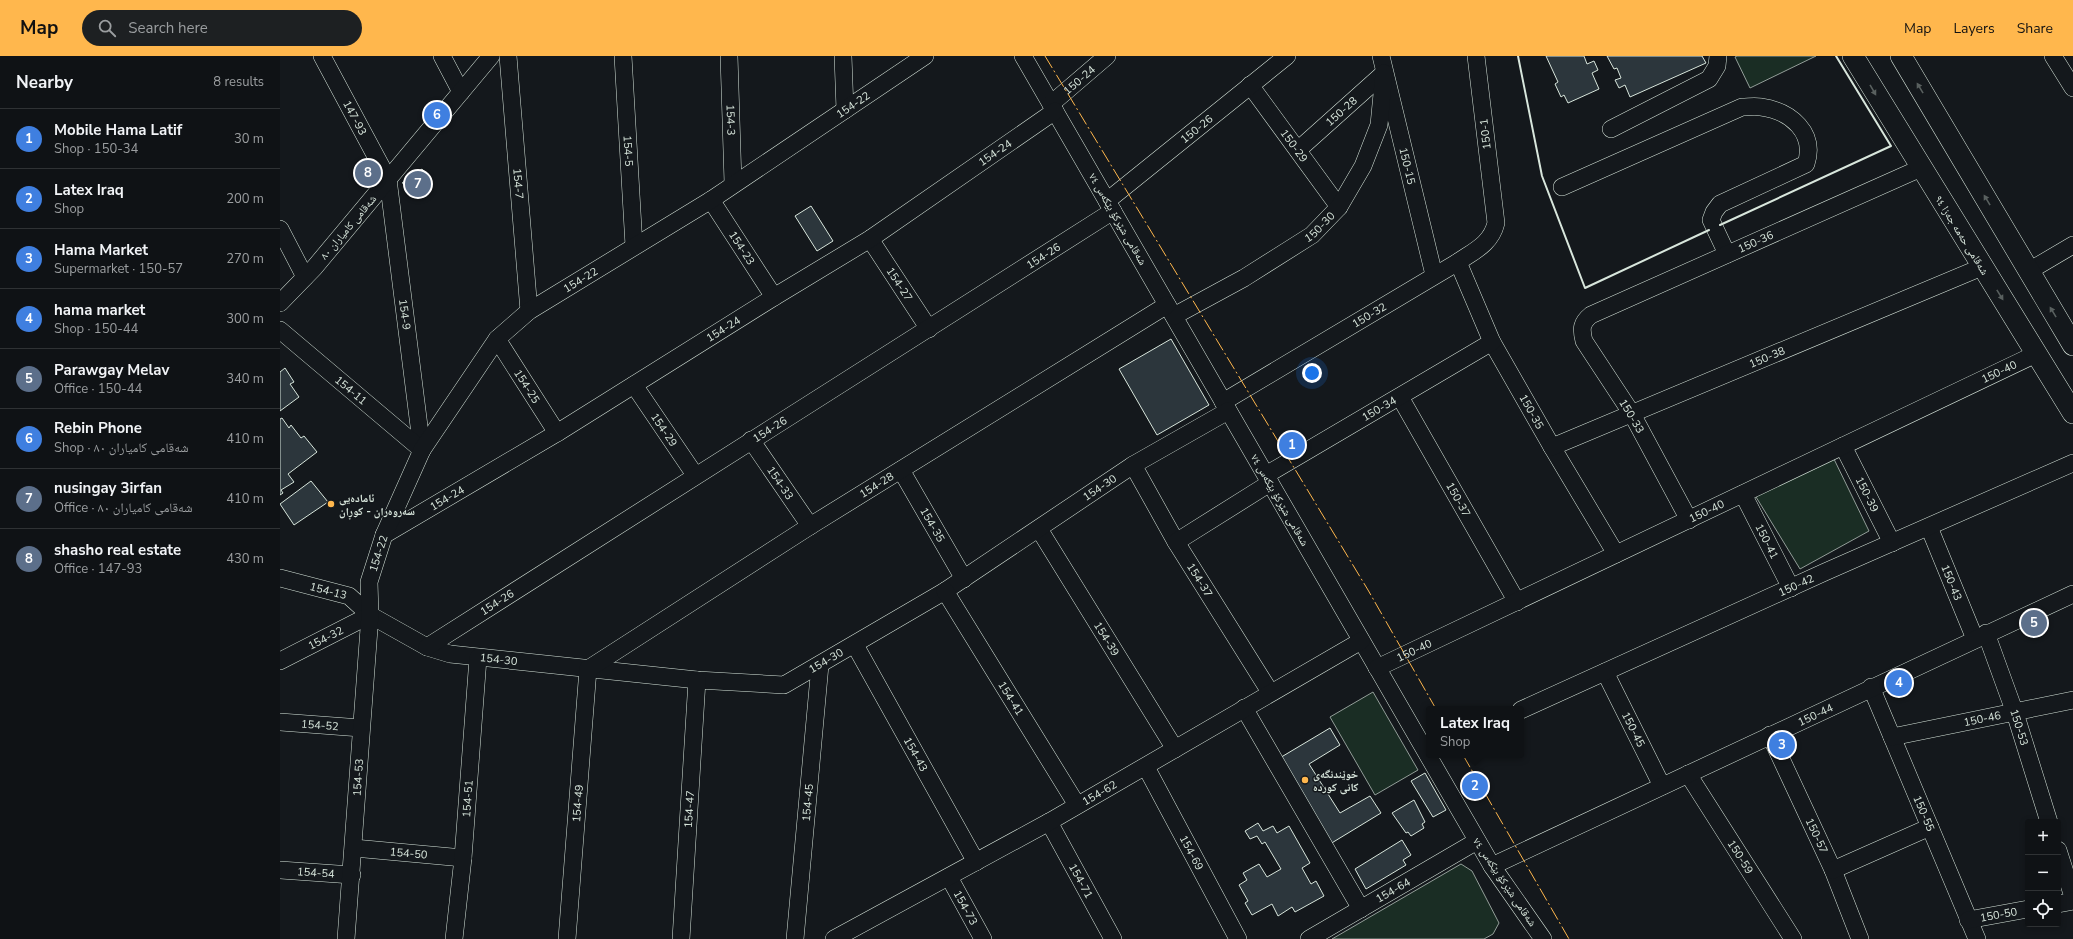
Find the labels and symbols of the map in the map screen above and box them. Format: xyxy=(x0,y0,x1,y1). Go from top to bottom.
street label: 150-24 xyxy=(1060,62,1099,98)
one-way arrow xyxy=(1917,82,1924,94)
one-way arrow xyxy=(1869,84,1876,96)
street label: 154-22 xyxy=(833,88,873,122)
street label: 150-28 xyxy=(1322,93,1361,130)
street label: 147-93 xyxy=(339,98,370,138)
pin: 6 xyxy=(424,100,450,130)
street label: 154-3 xyxy=(723,104,739,136)
street label: 150-26 xyxy=(1177,111,1217,147)
street label: 150-1 xyxy=(1476,118,1495,150)
street label: 150-29 xyxy=(1277,126,1311,166)
street label: 154-5 xyxy=(620,135,636,167)
street label: 154-24 xyxy=(975,136,1015,170)
street label: 150-15 xyxy=(1395,146,1419,186)
pin: 8 xyxy=(355,158,381,188)
street label: 154-7 xyxy=(509,167,527,200)
pin: 7 xyxy=(405,169,431,199)
street label: شەقامی شێرکۆ بێکەس ٧٤ xyxy=(1085,170,1150,268)
street label: شەقامی کامیاران ٨٠ xyxy=(317,192,380,263)
street label: شەقامی حەمە جەزا ٩٤ xyxy=(1931,193,1992,278)
one-way arrow xyxy=(1983,194,1990,206)
street label: 150-30 xyxy=(1302,208,1339,246)
street label: 150-36 xyxy=(1735,227,1776,257)
street label: 154-23 xyxy=(725,228,758,268)
street label: 154-26 xyxy=(1024,239,1064,273)
street label: 154-22 xyxy=(561,264,601,296)
street label: 154-27 xyxy=(883,265,916,304)
one-way arrow xyxy=(1996,290,2004,300)
street label: 154-9 xyxy=(395,298,414,331)
street label: 150-32 xyxy=(1349,299,1389,332)
one-way arrow xyxy=(2050,306,2057,318)
street label: 154-24 xyxy=(704,313,744,346)
street label: 150-38 xyxy=(1747,343,1788,372)
street label: 150-40 xyxy=(1979,357,2020,387)
your location xyxy=(1302,363,1322,383)
street label: 154-25 xyxy=(510,367,543,407)
street label: 154-11 xyxy=(331,373,370,408)
street label: 150-35 xyxy=(1515,392,1547,432)
street label: 150-34 xyxy=(1359,393,1400,425)
street label: 150-33 xyxy=(1615,396,1648,436)
street label: 154-29 xyxy=(647,410,681,450)
street label: 154-26 xyxy=(750,413,790,446)
pin: 1 xyxy=(1279,430,1305,460)
street label: شەقامی شێرکۆ بێکەس ٧٤ xyxy=(1247,451,1312,549)
street label: 154-33 xyxy=(763,463,797,503)
street label: 154-28 xyxy=(857,469,897,502)
street label: 154-30 xyxy=(1080,471,1120,505)
street label: 150-39 xyxy=(1852,474,1882,515)
street label: 150-37 xyxy=(1442,480,1474,520)
street label: 154-24 xyxy=(427,482,468,514)
place label: ئامادەیی سەروەران - کوڕان xyxy=(339,491,415,520)
street label: 150-40 xyxy=(1686,496,1727,526)
marker: ئامادەیی سەروەران - کوڕان xyxy=(326,499,336,509)
street label: 154-35 xyxy=(916,505,948,545)
street label: 150-41 xyxy=(1751,521,1782,562)
street label: 154-22 xyxy=(366,533,392,574)
street label: 154-37 xyxy=(1183,560,1216,600)
street label: 150-43 xyxy=(1937,562,1965,603)
street label: 150-42 xyxy=(1776,571,1816,600)
street label: 154-13 xyxy=(308,579,348,603)
street label: 154-26 xyxy=(477,586,517,619)
pin: 5 xyxy=(2021,608,2047,638)
street label: 154-39 xyxy=(1090,619,1123,659)
street label: 154-32 xyxy=(305,623,346,653)
street label: 150-40 xyxy=(1394,636,1435,666)
street label: 154-30 xyxy=(806,645,847,677)
street label: 154-30 xyxy=(479,650,519,669)
pin: 4 xyxy=(1886,668,1912,698)
street label: 154-41 xyxy=(994,679,1027,718)
street label: 150-44 xyxy=(1795,700,1836,730)
street label: 150-53 xyxy=(2006,707,2032,748)
street label: 150-46 xyxy=(1962,708,2003,730)
street label: 150-45 xyxy=(1618,709,1648,750)
street label: 154-52 xyxy=(300,717,339,734)
pin: 3 xyxy=(1769,730,1795,760)
street label: 154-43 xyxy=(900,734,931,775)
street label: 154-53 xyxy=(350,758,367,797)
place label: خوێندنگەی کانی کوردە xyxy=(1313,767,1359,795)
pin: 2 xyxy=(1462,771,1488,801)
marker: خوێندنگەی کانی کوردە xyxy=(1300,775,1310,785)
street label: 154-62 xyxy=(1080,777,1120,809)
street label: 154-51 xyxy=(459,779,477,818)
street label: 154-45 xyxy=(799,783,817,822)
street label: 154-49 xyxy=(569,784,587,823)
street label: 154-47 xyxy=(681,790,698,829)
street label: 150-55 xyxy=(1909,793,1938,834)
street label: 150-57 xyxy=(1802,816,1831,856)
street label: 154-69 xyxy=(1176,833,1207,873)
street label: شەقامی شێرکۆ بێکەس ٧٤ xyxy=(1469,835,1540,930)
street label: 150-59 xyxy=(1724,837,1757,877)
street label: 154-50 xyxy=(389,844,429,863)
street label: 154-71 xyxy=(1065,861,1096,901)
street label: 154-54 xyxy=(297,864,336,882)
street label: 154-64 xyxy=(1373,874,1413,907)
street label: 154-73 xyxy=(950,888,981,928)
street label: 150-50 xyxy=(1979,904,2019,926)

